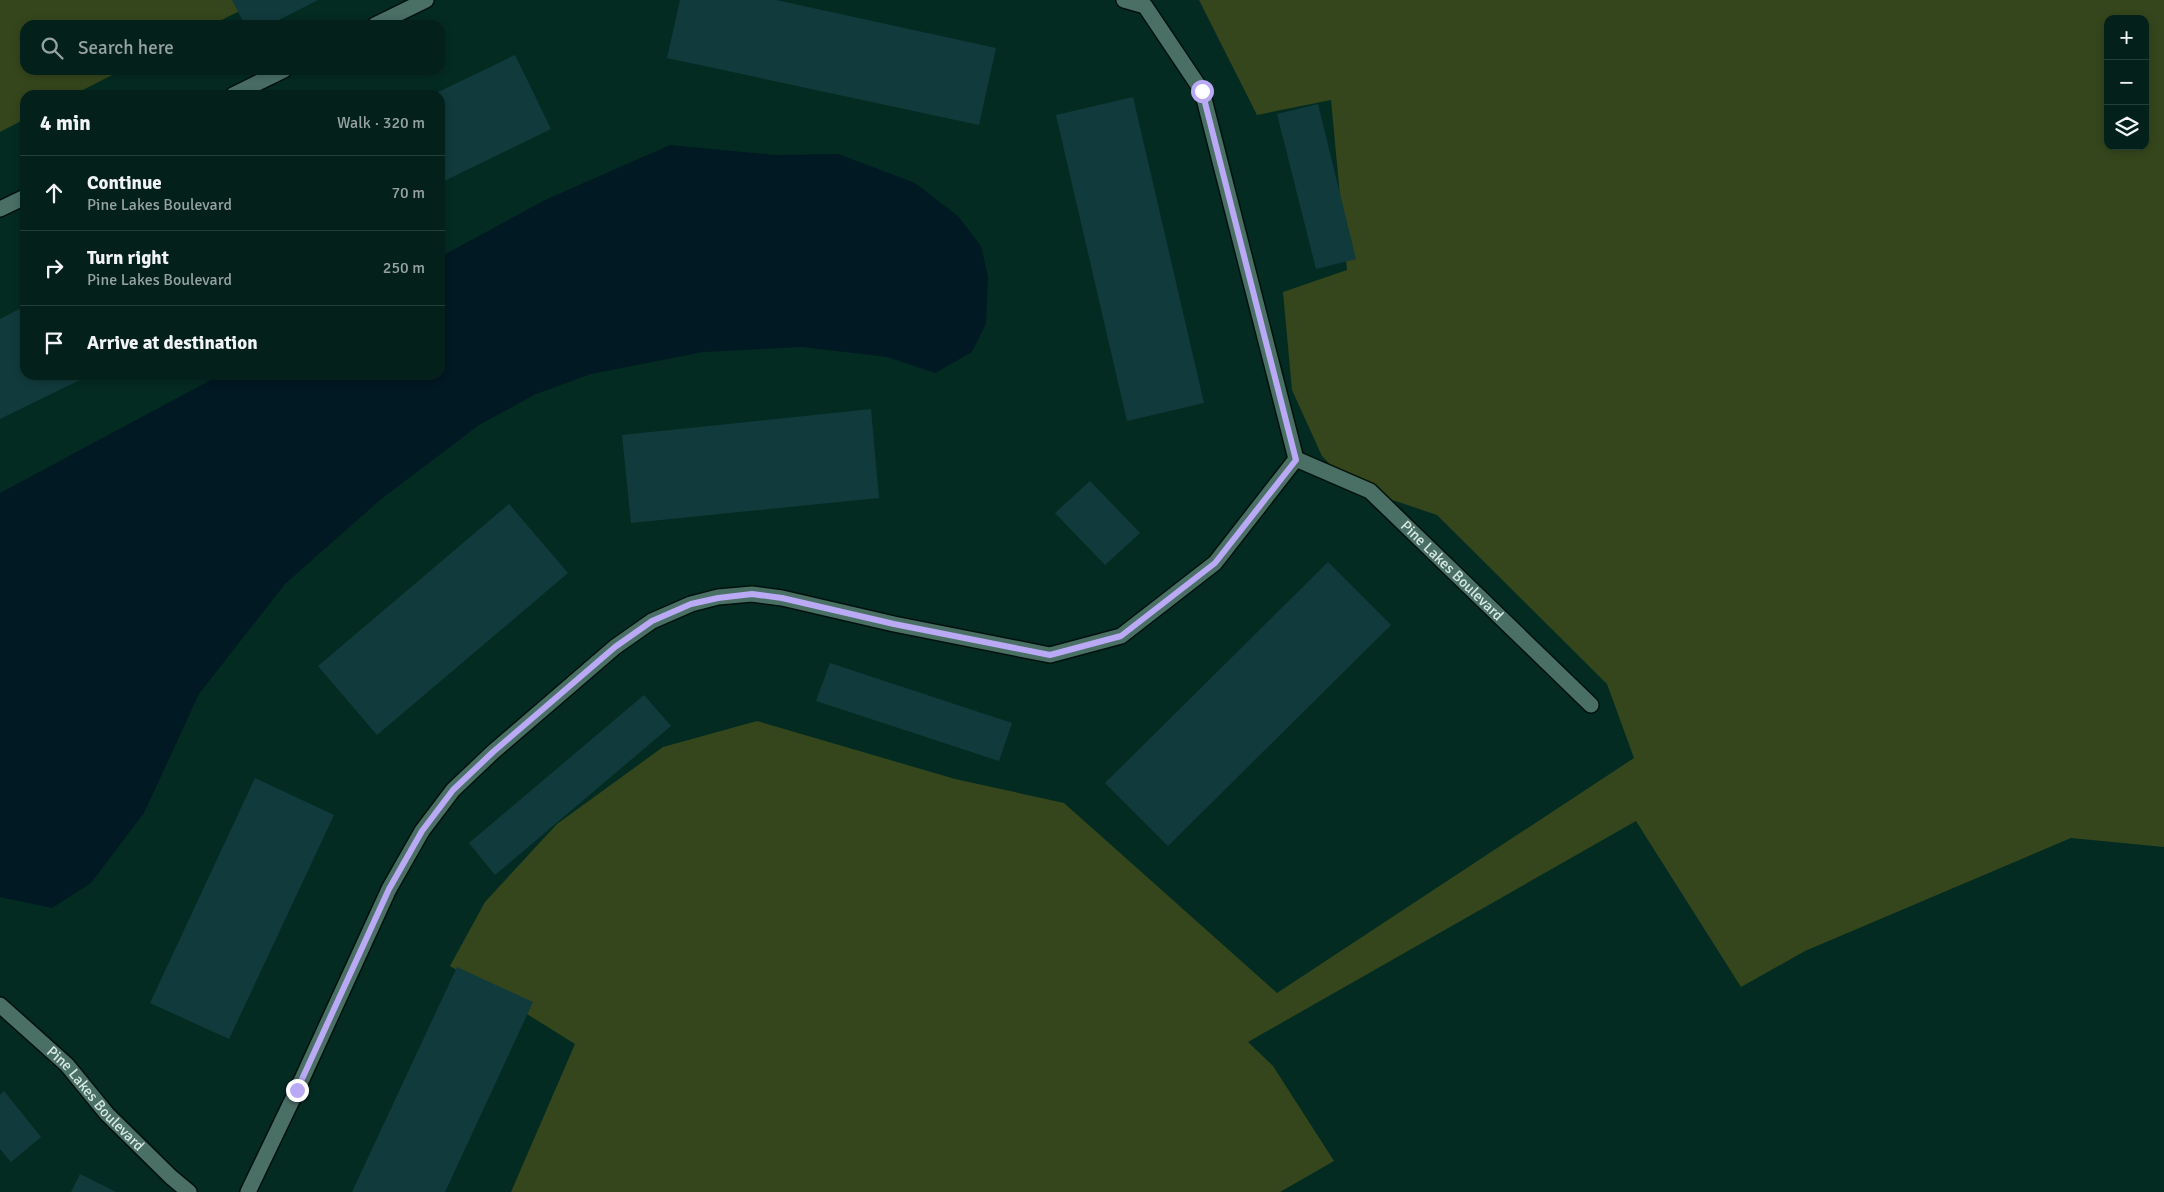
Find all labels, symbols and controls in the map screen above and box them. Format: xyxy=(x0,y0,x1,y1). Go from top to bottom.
map controls xyxy=(2104,15,2149,150)
button: + xyxy=(2104,15,2149,60)
search box xyxy=(20,20,445,75)
icon: search xyxy=(38,34,66,62)
text: Search here xyxy=(78,36,174,60)
button: − xyxy=(2104,60,2149,105)
route start xyxy=(1191,80,1214,103)
button: layers xyxy=(2104,105,2149,150)
text: 4 min xyxy=(40,110,91,136)
text: Walk · 320 m xyxy=(337,113,425,133)
text: Continue xyxy=(87,171,162,195)
icon: ahead xyxy=(40,179,68,207)
text: 70 m xyxy=(391,183,425,203)
text: Pine Lakes Boulevard xyxy=(87,195,232,215)
text: Turn right xyxy=(87,246,169,270)
icon: right xyxy=(40,254,68,282)
text: 250 m xyxy=(383,258,425,278)
text: Pine Lakes Boulevard xyxy=(87,270,232,290)
icon: arrive xyxy=(40,329,68,357)
text: Arrive at destination xyxy=(87,331,258,355)
street label: Pine Lakes Boulevard xyxy=(1397,517,1507,624)
street label: Pine Lakes Boulevard xyxy=(43,1042,148,1155)
route end xyxy=(286,1079,309,1102)

